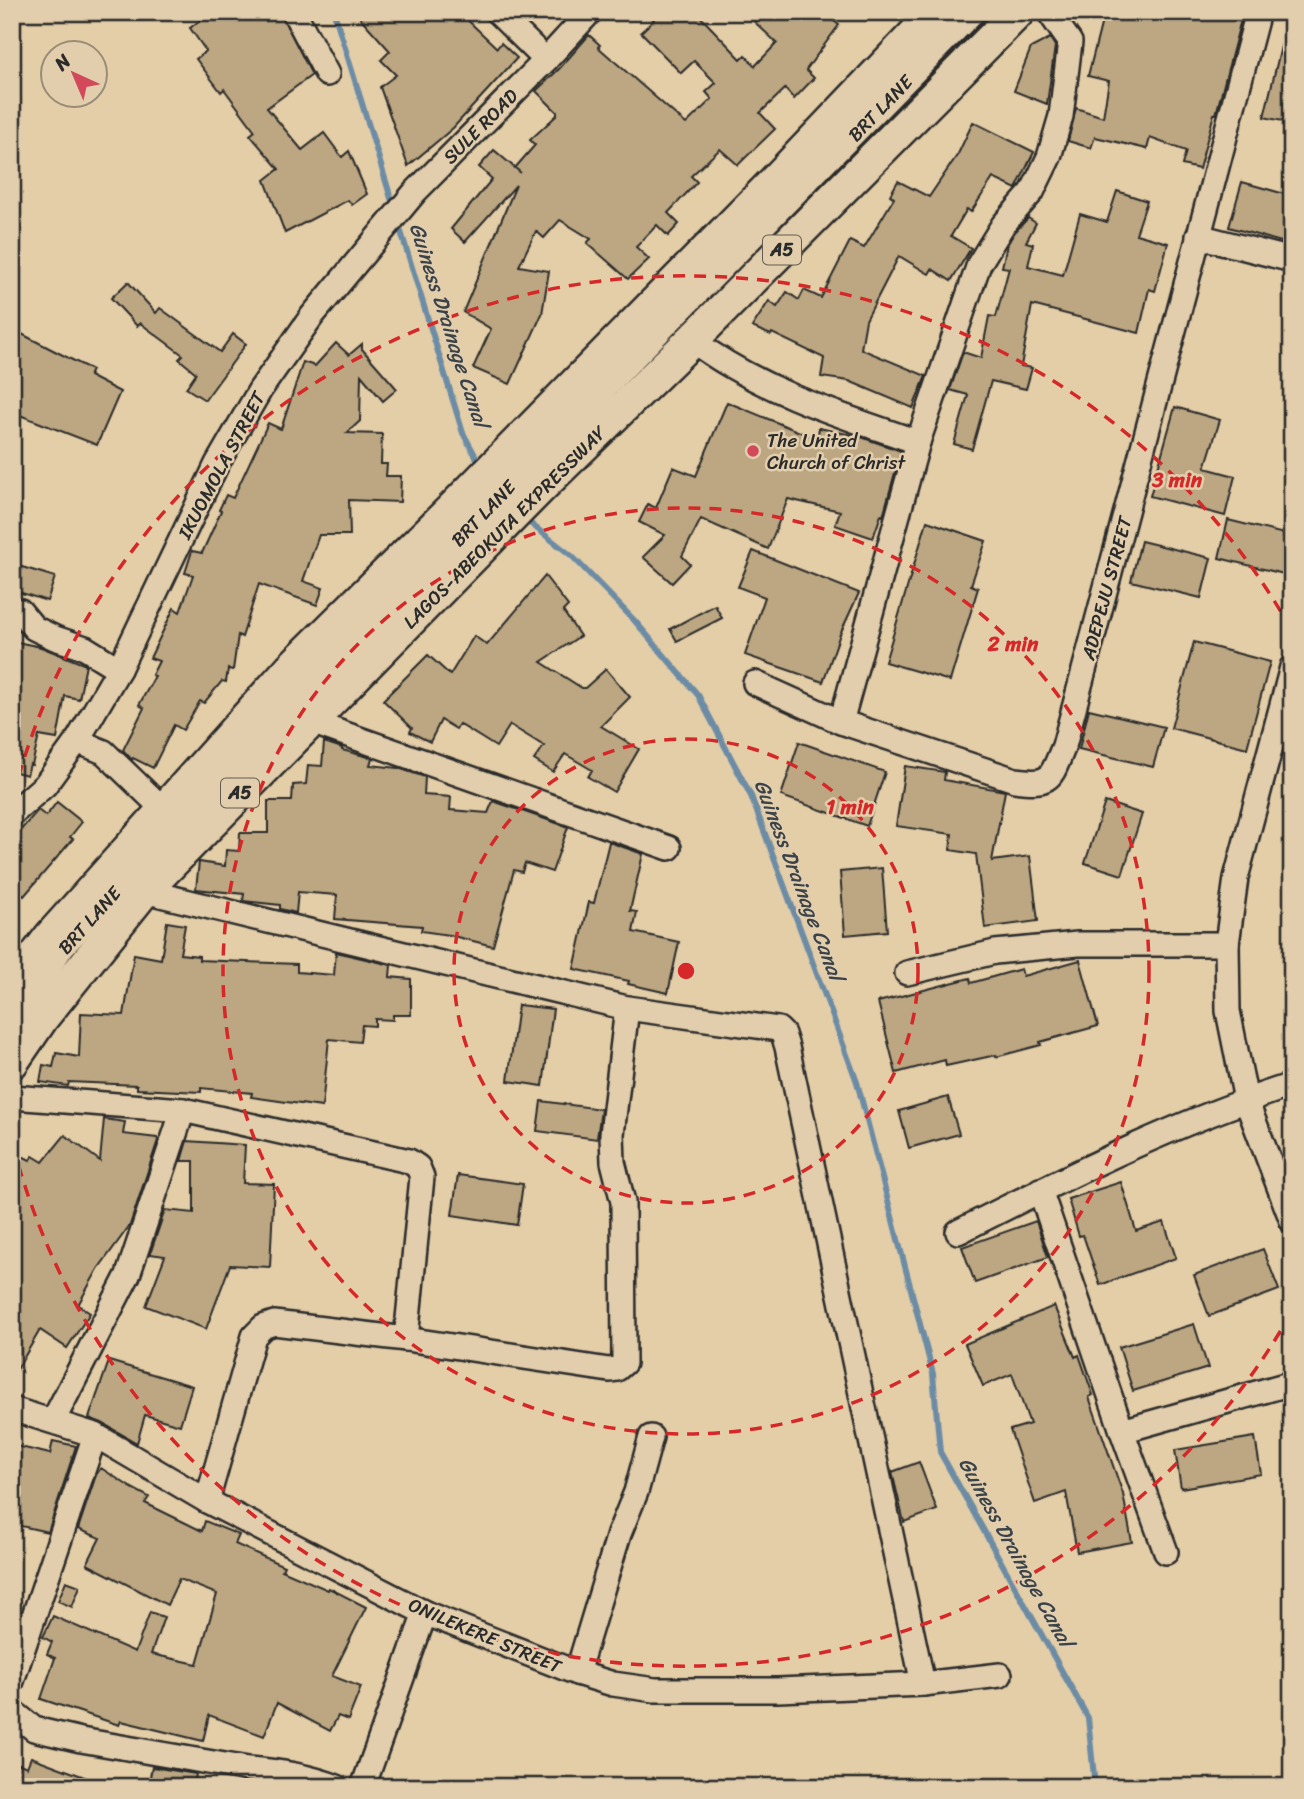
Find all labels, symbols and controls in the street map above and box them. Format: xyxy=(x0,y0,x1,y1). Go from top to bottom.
north arrow xyxy=(38,38,108,108)
text: N xyxy=(46,45,79,79)
street label: BRT LANE xyxy=(840,66,922,150)
street label: SULE ROAD xyxy=(435,80,526,172)
water label: Guiness Drainage Canal xyxy=(398,218,502,437)
road number: A5 xyxy=(763,236,801,264)
street label: IKUOMOLA STREET xyxy=(168,384,275,546)
street label: LAGOS-ABEOKUTA EXPRESSWAY xyxy=(395,417,615,637)
place label: The United Church of Christ xyxy=(767,424,907,479)
marker: The United Church of Christ xyxy=(745,443,761,459)
text: 3 min xyxy=(1151,461,1203,499)
street label: BRT LANE xyxy=(443,471,525,555)
street label: ADEPEJU STREET xyxy=(1071,511,1142,665)
text: 2 min xyxy=(987,625,1039,663)
water label: Guiness Drainage Canal xyxy=(743,774,857,991)
road number: A5 xyxy=(221,778,259,808)
text: 1 min xyxy=(826,788,875,826)
street label: BRT LANE xyxy=(49,877,130,962)
centre of rings xyxy=(674,959,698,983)
water label: Guiness Drainage Canal xyxy=(948,1450,1087,1659)
street label: ONILEKERE STREET xyxy=(403,1588,567,1683)

